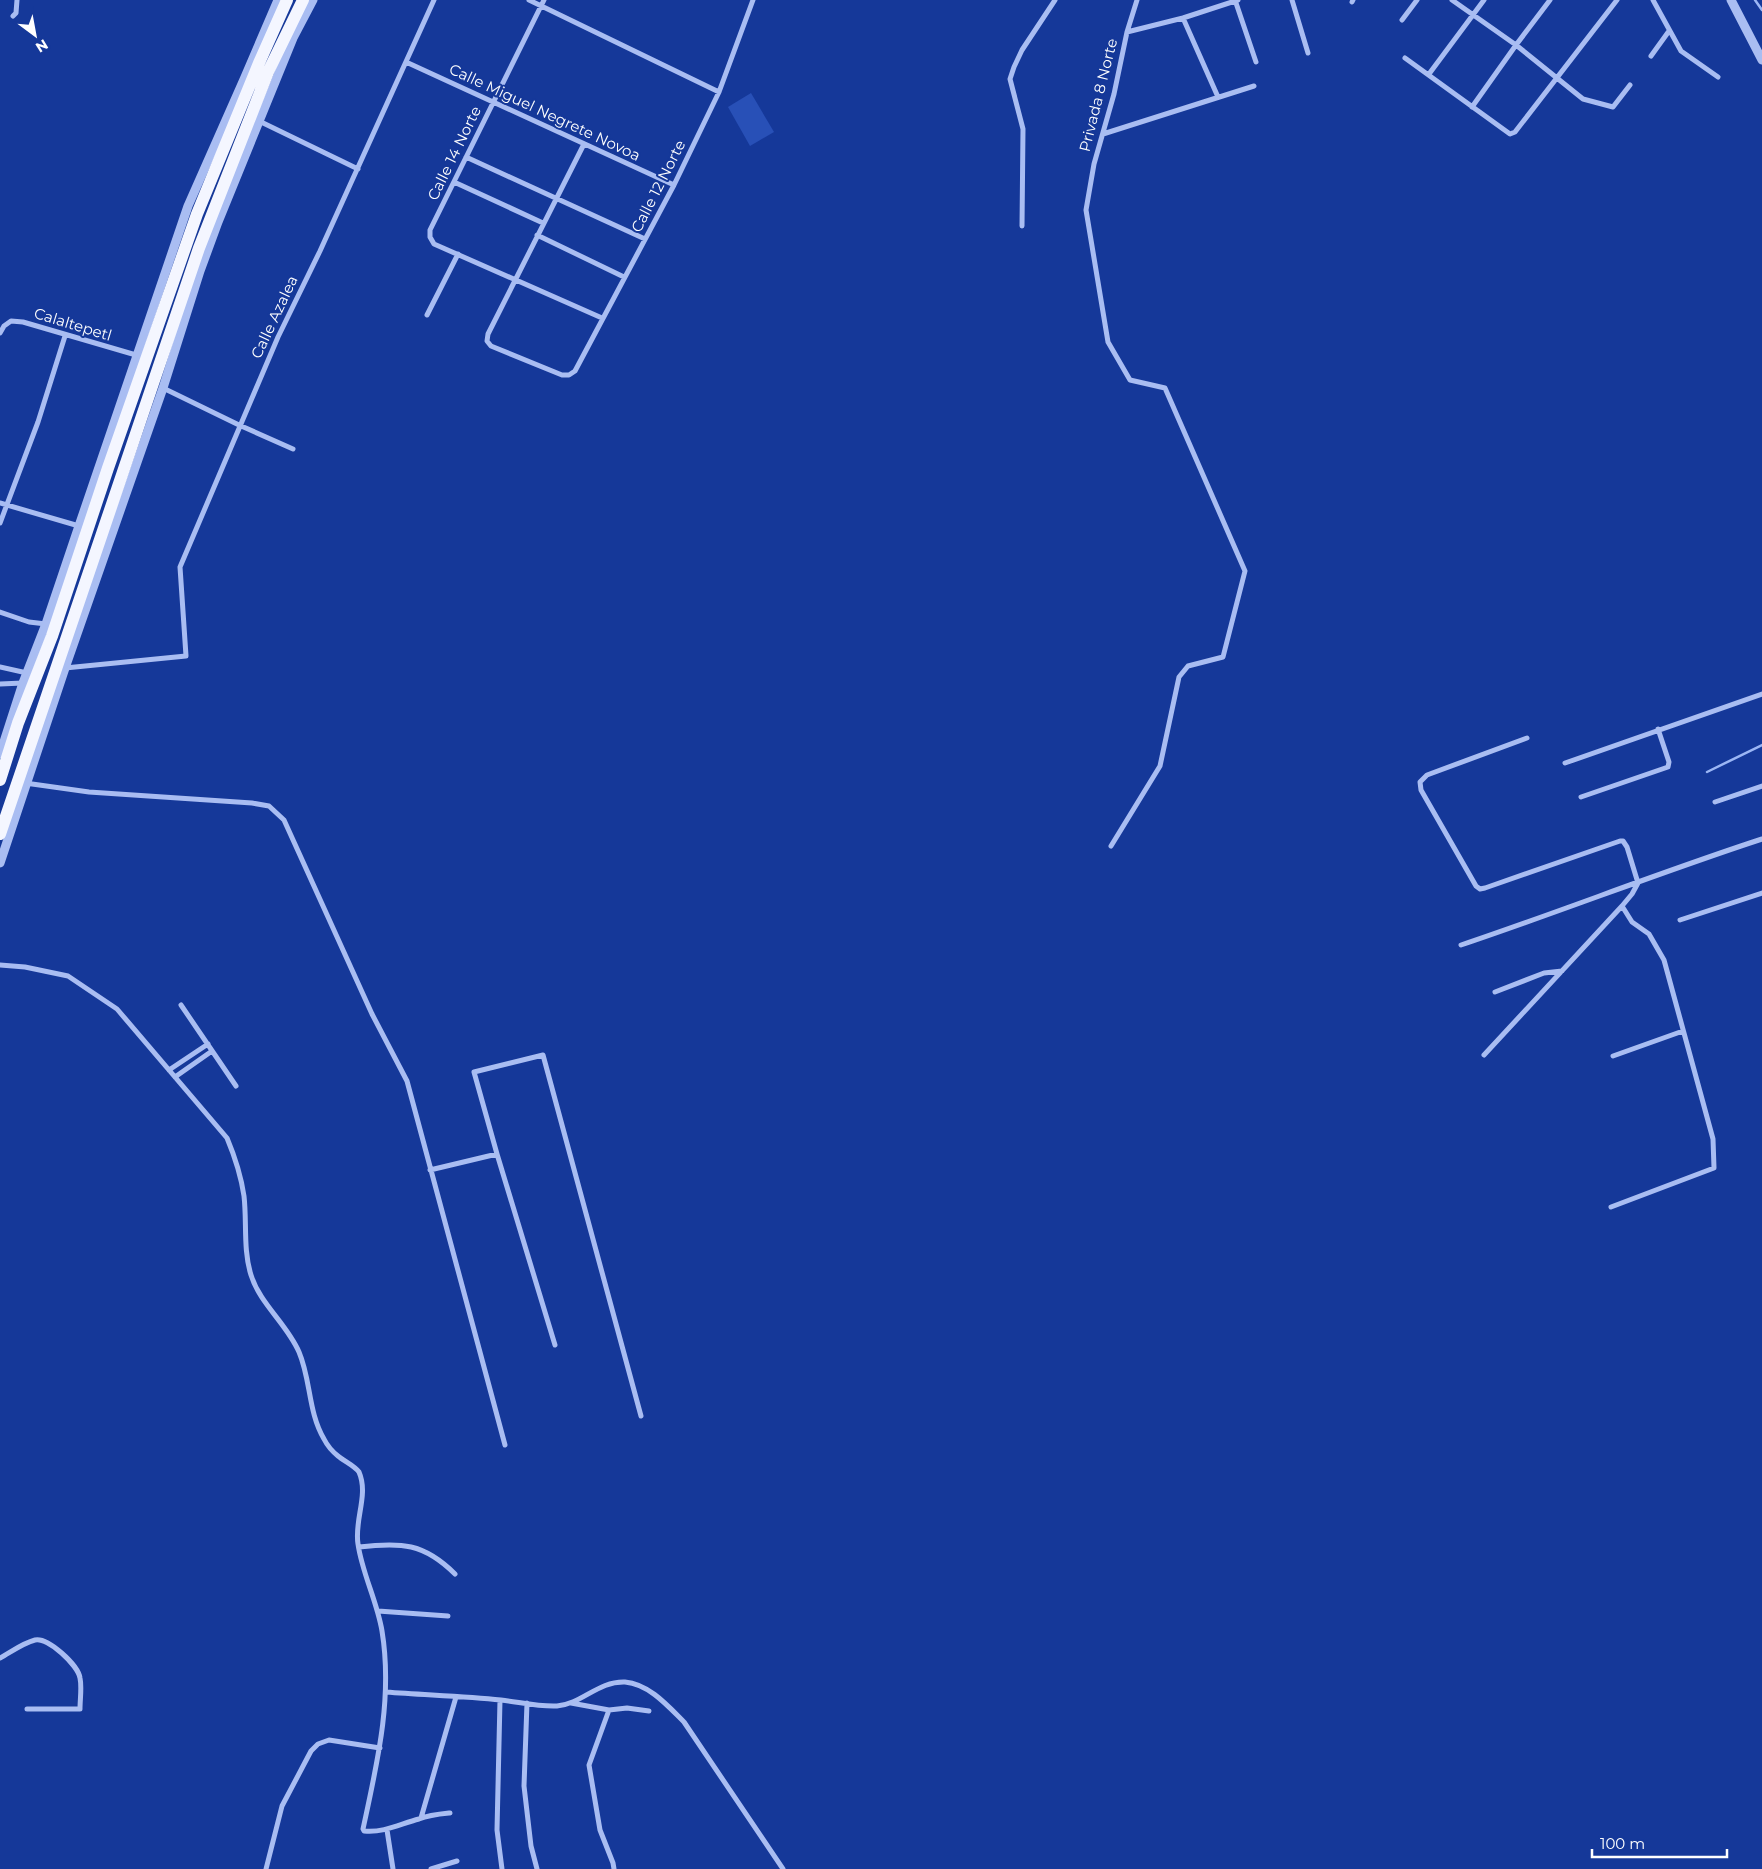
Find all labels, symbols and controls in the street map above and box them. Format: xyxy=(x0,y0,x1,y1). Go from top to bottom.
north arrow xyxy=(10,10,60,60)
text: N xyxy=(32,35,51,57)
street label: Privada 8 Norte xyxy=(1075,36,1121,154)
street label: Calle Miguel Negrete Novoa xyxy=(446,59,644,165)
street label: Calle 14 Norte xyxy=(423,103,485,203)
street label: Calle 12 Norte xyxy=(627,137,689,235)
street label: Calle Azalea xyxy=(246,272,302,362)
street label: Calaltepetl xyxy=(32,303,114,345)
scale bar xyxy=(1592,1826,1727,1858)
text: 100 m xyxy=(1600,1834,1645,1853)

